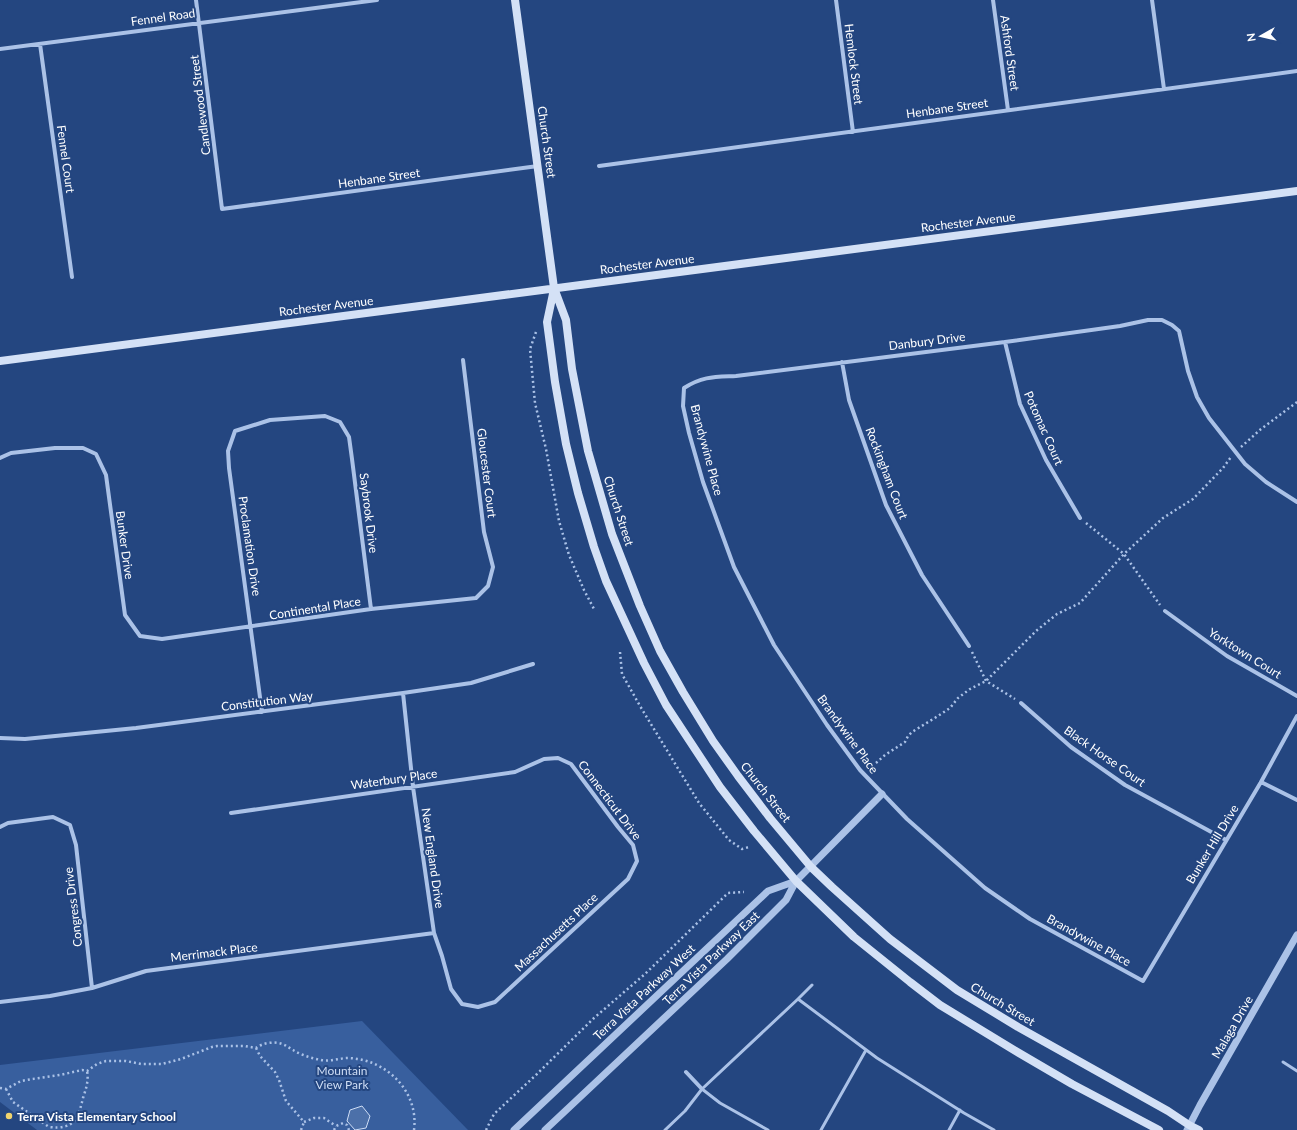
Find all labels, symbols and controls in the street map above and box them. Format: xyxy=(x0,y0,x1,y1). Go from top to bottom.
street label: Fennel Road xyxy=(130,5,196,29)
street label: Ashford Street xyxy=(997,14,1023,92)
north arrow xyxy=(1241,16,1281,56)
street label: Hemlock Street xyxy=(842,23,866,106)
text: N xyxy=(1244,32,1258,43)
street label: Candlewood Street xyxy=(186,53,214,156)
street label: Henbane Street xyxy=(905,95,990,121)
street label: Church Street xyxy=(535,105,560,180)
street label: Fennel Court xyxy=(54,124,78,195)
street label: Henbane Street xyxy=(337,165,422,191)
street label: Rochester Avenue xyxy=(920,209,1016,235)
street label: Rochester Avenue xyxy=(599,251,695,277)
street label: Rochester Avenue xyxy=(278,293,374,319)
street label: Danbury Drive xyxy=(888,329,966,353)
street label: Potomac Court xyxy=(1021,389,1067,468)
street label: Brandywine Place xyxy=(688,403,726,497)
street label: Rockingham Court xyxy=(863,425,912,522)
street label: Gloucester Court xyxy=(474,427,500,519)
street label: Saybrook Drive xyxy=(357,472,381,554)
street label: Church Street xyxy=(601,474,638,549)
street label: Proclamation Drive xyxy=(236,495,264,597)
street label: Bunker Drive xyxy=(113,510,137,580)
street label: Continental Place xyxy=(268,593,362,623)
street label: Yorktown Court xyxy=(1206,624,1285,682)
street label: Constitution Way xyxy=(220,688,315,714)
street label: Brandywine Place xyxy=(814,692,882,776)
street label: Black Horse Court xyxy=(1061,722,1149,790)
street label: Connecticut Drive xyxy=(575,757,645,843)
street label: Church Street xyxy=(738,759,795,826)
street label: Waterbury Place xyxy=(350,765,438,793)
street label: Bunker Hill Drive xyxy=(1182,802,1242,886)
street label: New England Drive xyxy=(419,807,447,909)
street label: Congress Drive xyxy=(61,866,85,948)
street label: Massachusetts Place xyxy=(511,890,601,974)
street label: Terra Vista Parkway East xyxy=(660,907,763,1008)
street label: Brandywine Place xyxy=(1044,911,1134,969)
street label: Merrimack Place xyxy=(170,939,258,965)
street label: Terra Vista Parkway West xyxy=(590,940,699,1043)
street label: Church Street xyxy=(968,979,1039,1029)
street label: Malaga Drive xyxy=(1208,993,1256,1061)
park label: Mountain View Park xyxy=(316,1063,369,1092)
place label: Terra Vista Elementary School xyxy=(17,1109,176,1124)
marker: Terra Vista Elementary School xyxy=(4,1111,14,1121)

